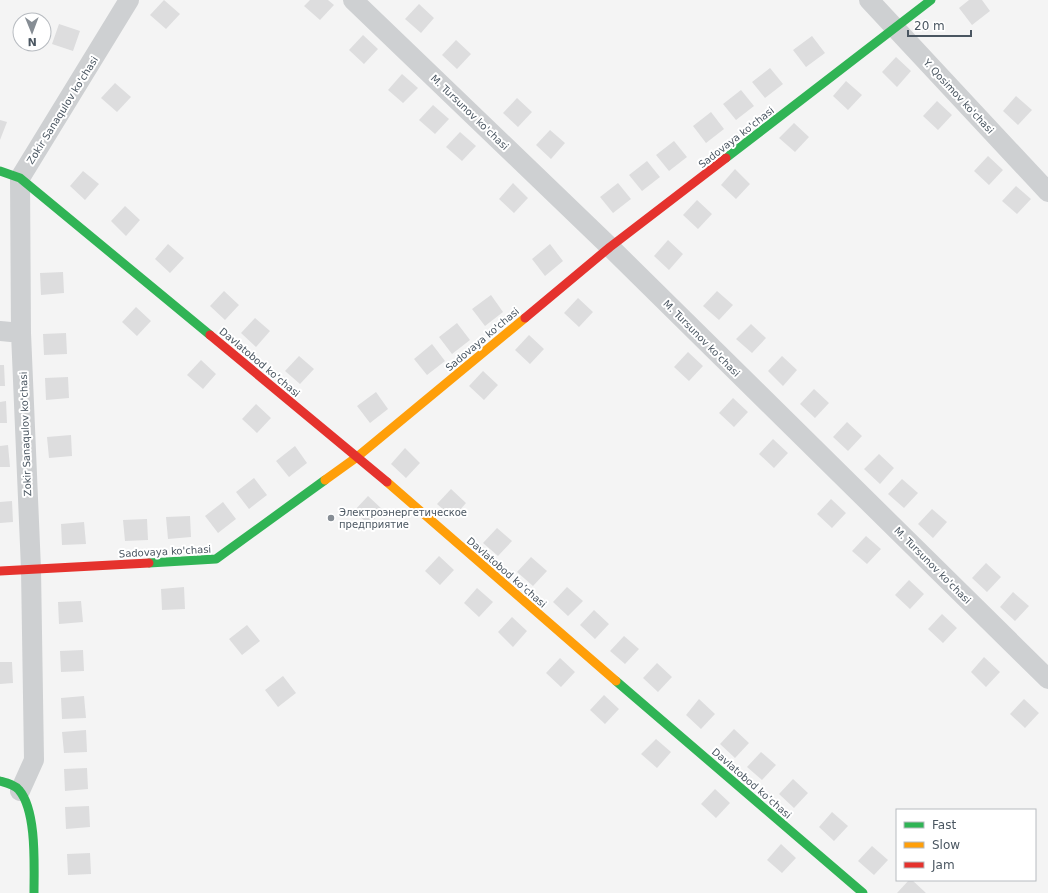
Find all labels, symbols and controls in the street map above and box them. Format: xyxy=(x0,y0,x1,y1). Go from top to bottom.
north arrow xyxy=(12,12,52,52)
scale bar xyxy=(908,12,971,38)
text: 20 m xyxy=(914,19,945,33)
text: N xyxy=(27,35,37,48)
street label: Zokir Sanaqulov ko'chasi xyxy=(25,54,100,166)
street label: Y. Qosimov ko'chasi xyxy=(921,56,996,136)
street label: M. Tursunov ko'chasi xyxy=(429,72,511,152)
street label: Sadovaya ko'chasi xyxy=(696,105,776,170)
street label: M. Tursunov ko'chasi xyxy=(661,298,742,379)
street label: Sadovaya ko'chasi xyxy=(443,305,521,373)
street label: Davlatobod ko’chasi xyxy=(217,326,302,399)
street label: Zokir Sanaqulov ko'chasi xyxy=(18,371,33,496)
place label: Электроэнергетическое предприятие xyxy=(339,507,467,530)
marker: Электроэнергетическое предприятие xyxy=(326,513,336,523)
street label: M. Tursunov ko'chasi xyxy=(892,525,973,606)
street label: Davlatobod ko’chasi xyxy=(465,535,549,610)
street label: Sadovaya ko'chasi xyxy=(119,544,211,559)
street label: Davlatobod ko’chasi xyxy=(710,746,794,821)
legend xyxy=(896,809,1036,881)
text: Fast xyxy=(932,818,956,832)
text: Slow xyxy=(932,838,960,852)
text: Jam xyxy=(931,858,955,872)

